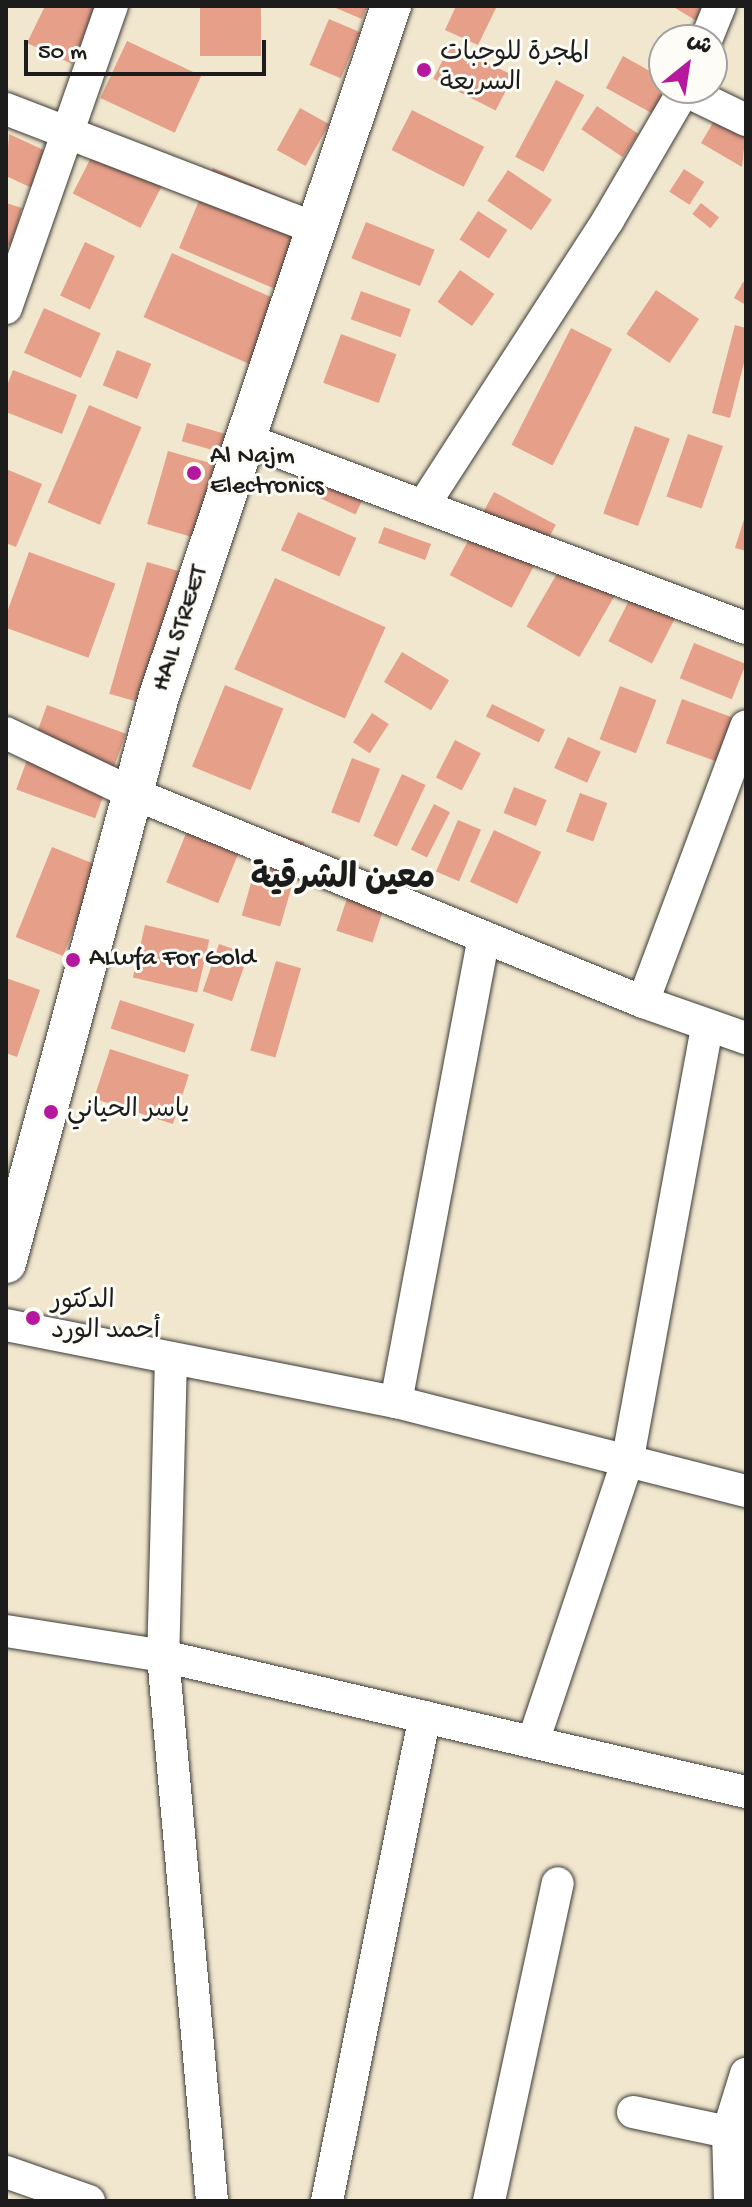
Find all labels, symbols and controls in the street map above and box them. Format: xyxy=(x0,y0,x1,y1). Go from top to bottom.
scale bar xyxy=(28,24,270,74)
north arrow xyxy=(648,24,728,104)
text: ش xyxy=(682,28,716,62)
text: 50 m xyxy=(38,39,87,68)
place label: المجرة للوجبات السريعة xyxy=(440,39,589,100)
marker: المجرة للوجبات السريعة xyxy=(415,61,433,79)
place label: Al Najm Electronics xyxy=(210,442,324,504)
marker: Al Najm Electronics xyxy=(185,464,203,482)
street label: HAIL STREET xyxy=(147,562,217,696)
district label: معين الشرقية xyxy=(251,862,435,902)
place label: ALwfa For Gold xyxy=(89,944,256,976)
marker: ALwfa For Gold xyxy=(64,951,82,969)
place label: ياسر الحياني xyxy=(67,1096,190,1128)
marker: ياسر الحياني xyxy=(42,1103,60,1121)
place label: الدكتور أحمد الورد xyxy=(51,1287,160,1348)
marker: الدكتور أحمد الورد xyxy=(22,1307,44,1329)

